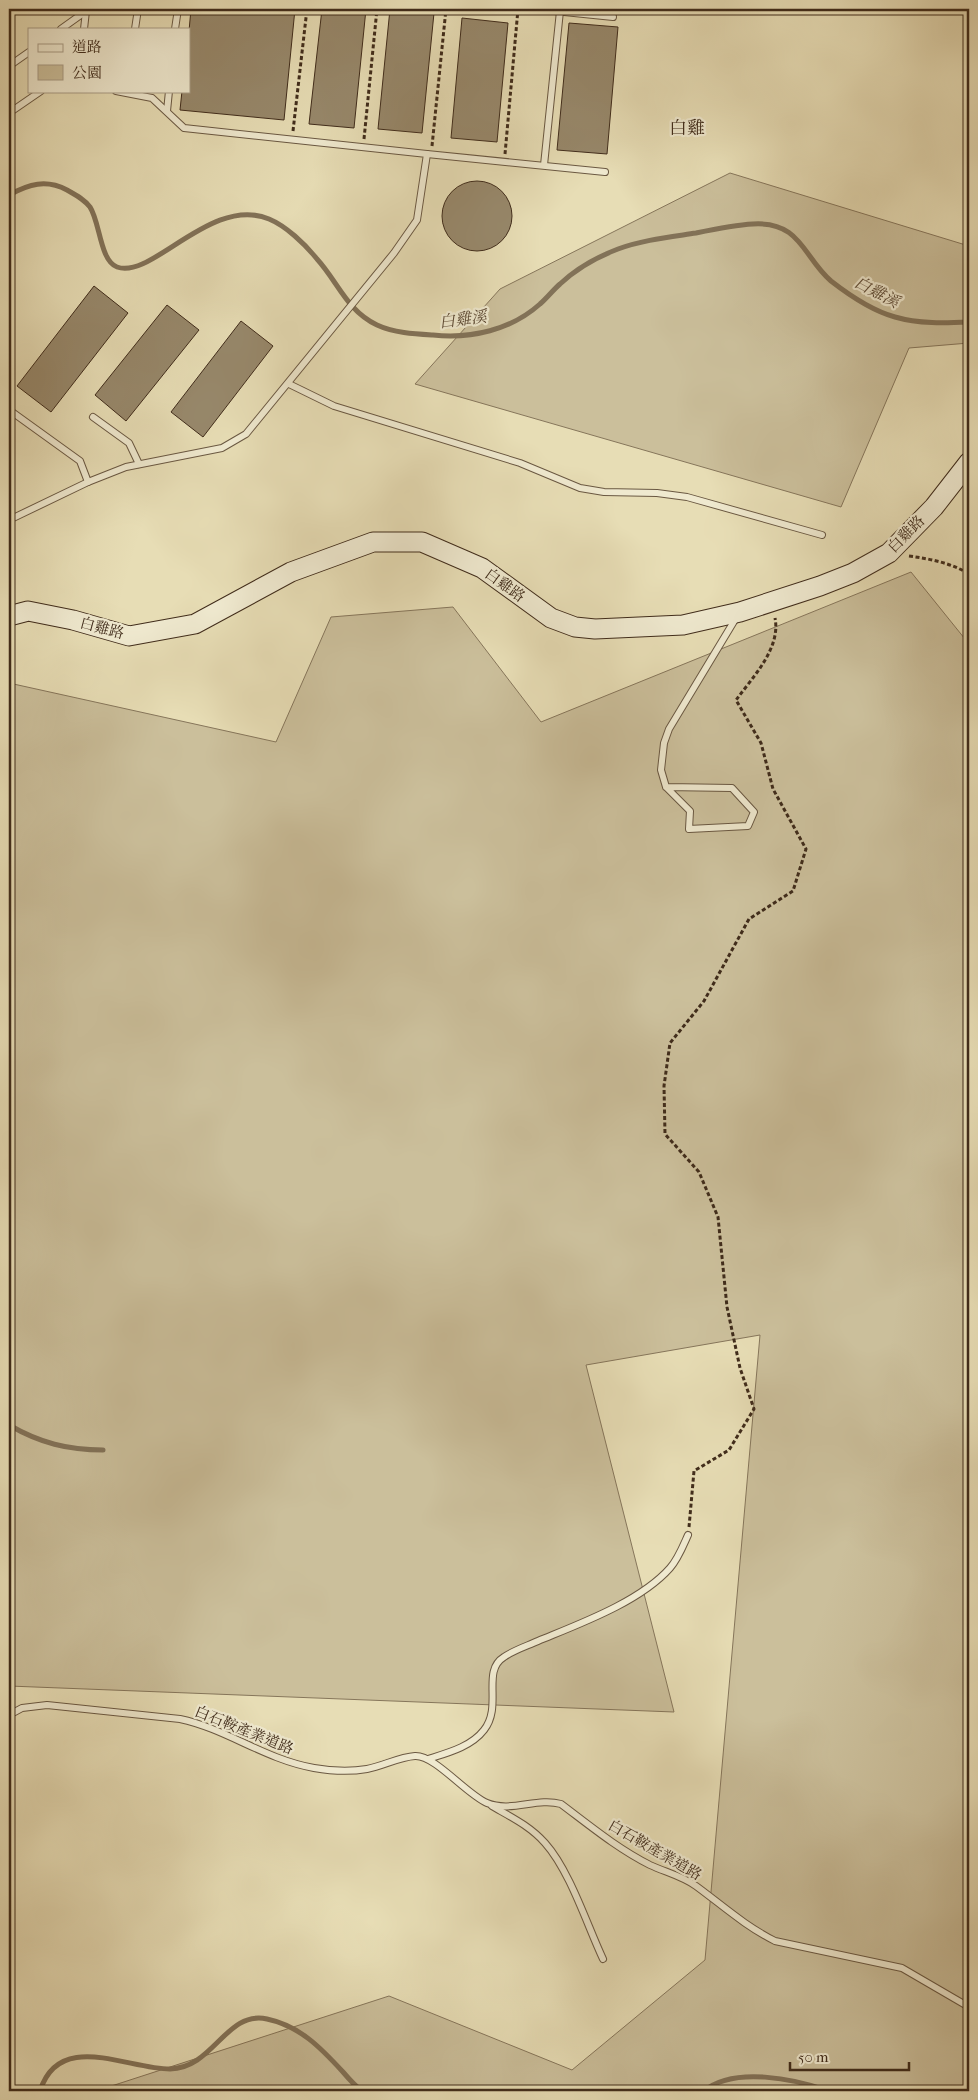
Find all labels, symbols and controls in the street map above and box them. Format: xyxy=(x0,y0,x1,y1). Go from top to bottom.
legend xyxy=(28,28,190,92)
text: 道路 xyxy=(72,38,102,56)
text: 公園 xyxy=(72,64,102,82)
district label: 白雞 xyxy=(669,118,705,139)
water label: 白雞溪 xyxy=(851,272,904,313)
water label: 白雞溪 xyxy=(438,306,490,331)
street label: 白雞路 xyxy=(884,512,928,556)
street label: 白雞路 xyxy=(482,564,528,606)
street label: 白雞路 xyxy=(78,613,126,643)
street label: 白石鞍產業道路 xyxy=(192,1702,296,1758)
street label: 白石鞍產業道路 xyxy=(605,1816,705,1884)
scale bar xyxy=(790,2040,909,2072)
text: 50 m xyxy=(798,2048,829,2066)

